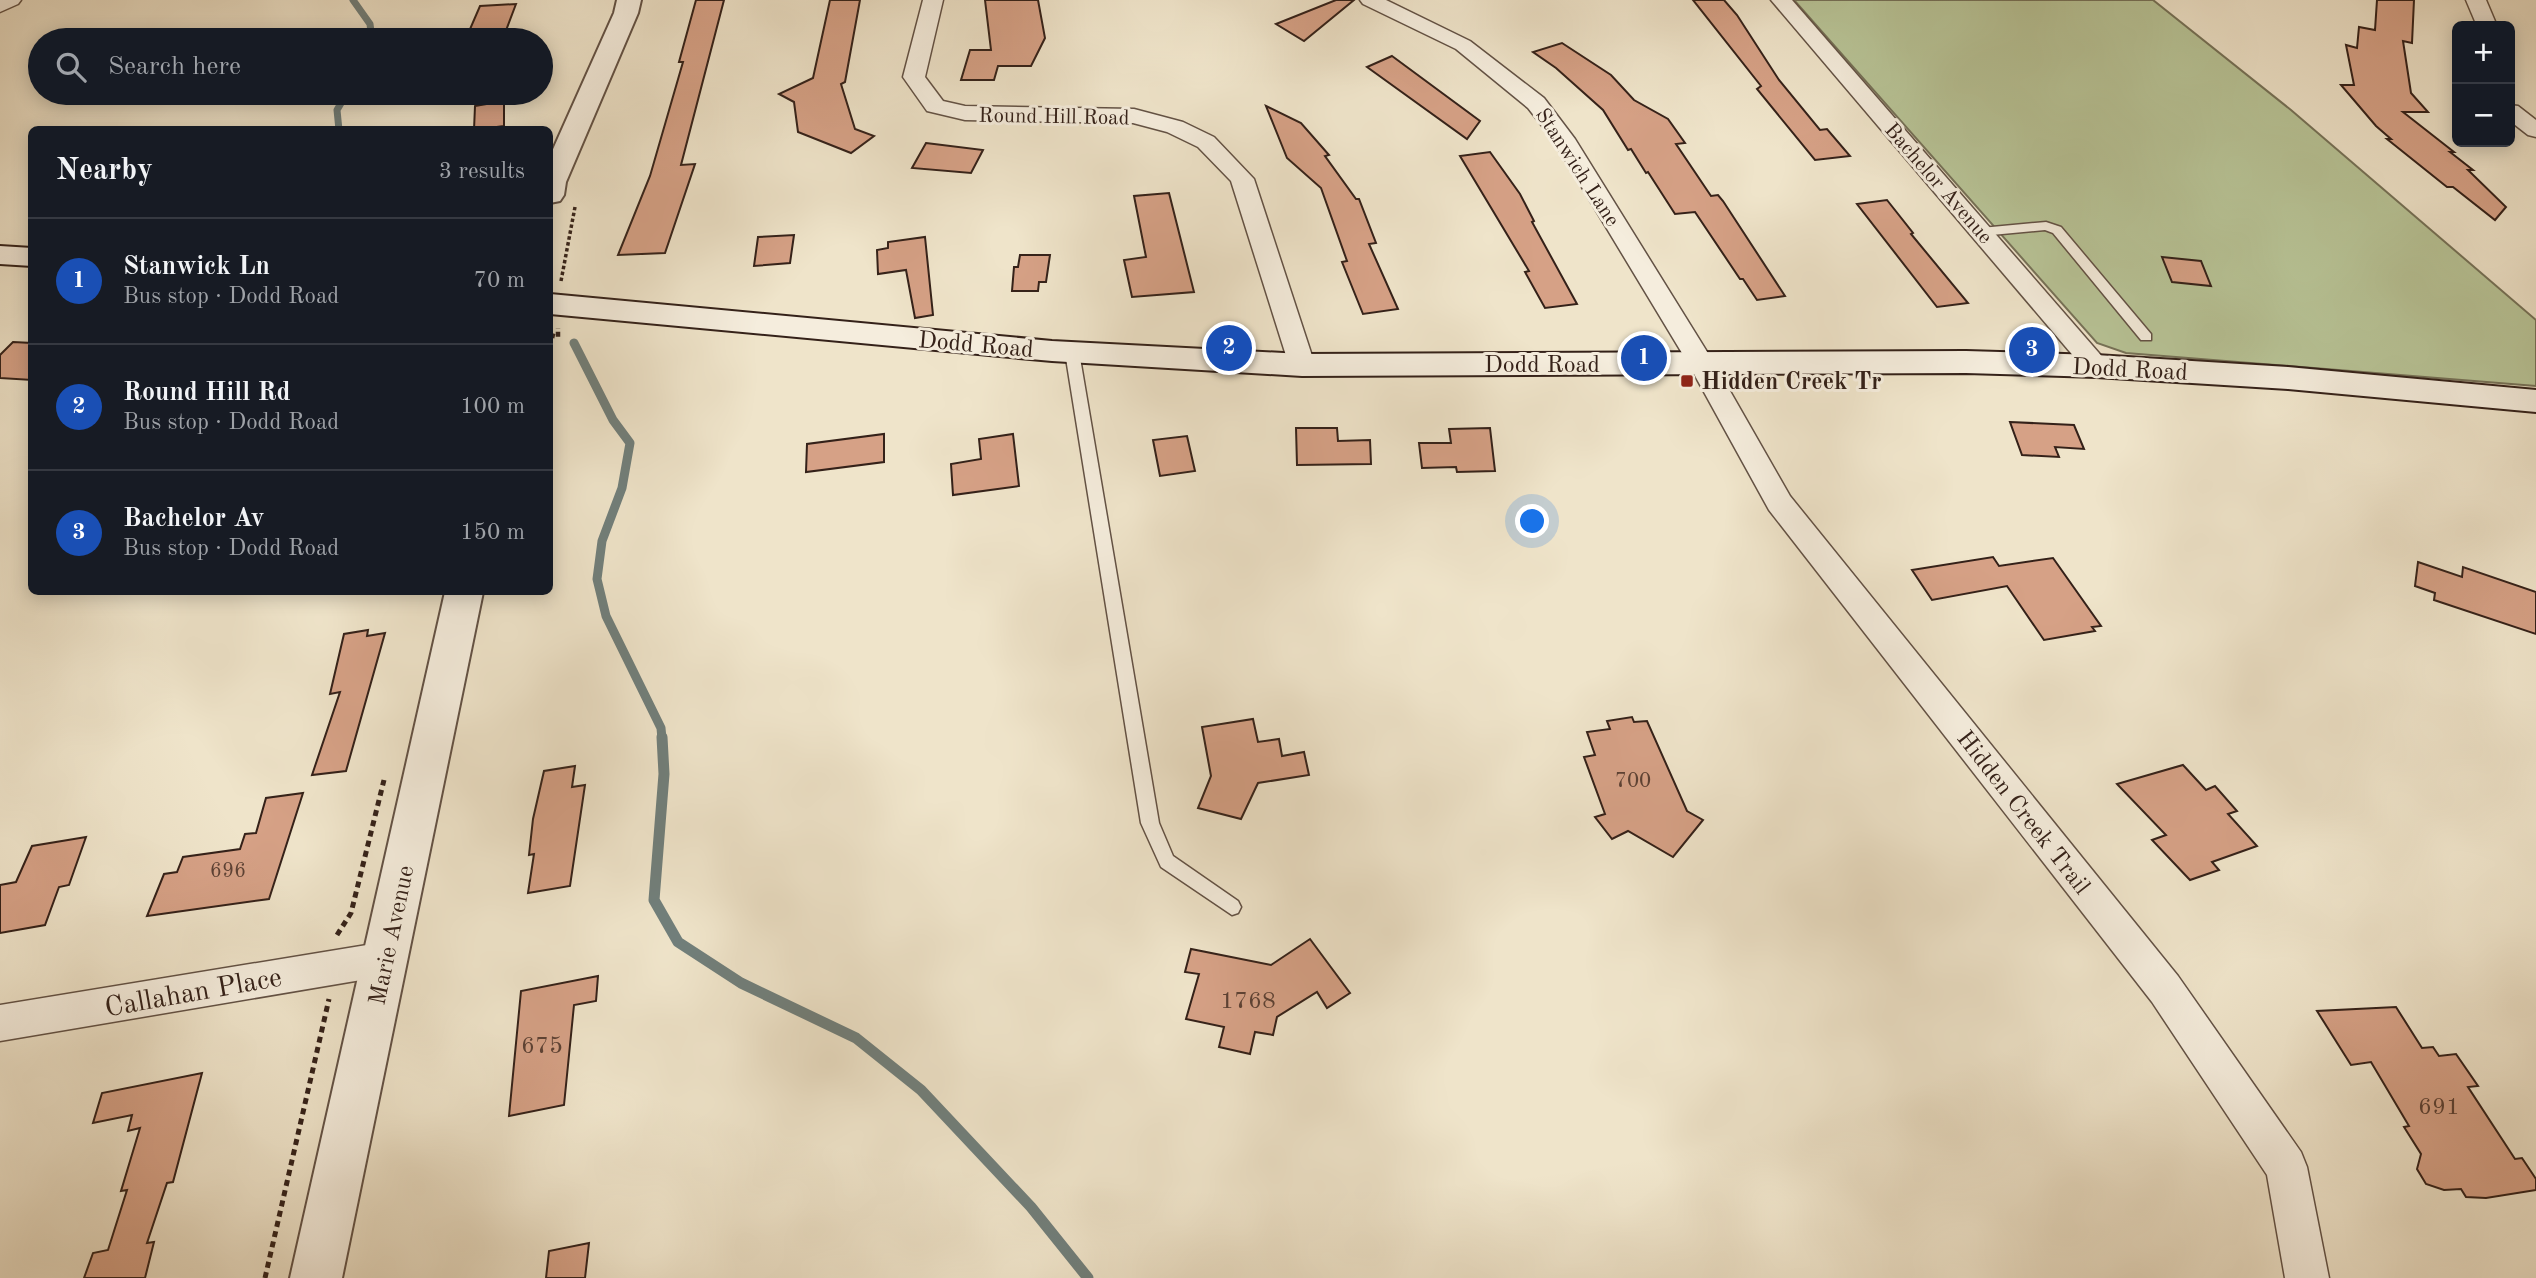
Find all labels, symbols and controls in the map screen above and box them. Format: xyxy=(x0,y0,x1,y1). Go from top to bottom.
map controls xyxy=(2452,21,2515,147)
button: + xyxy=(2452,21,2515,84)
search box xyxy=(28,28,553,105)
icon: search xyxy=(52,48,90,86)
text: Search here xyxy=(108,54,241,80)
button: − xyxy=(2452,84,2515,147)
street label: Stanwich Lane xyxy=(1531,105,1623,231)
street label: Round Hill Road xyxy=(978,106,1130,129)
street label: Bachelor Avenue xyxy=(1880,120,1996,248)
text: Nearby xyxy=(56,156,153,186)
text: 3 results xyxy=(439,160,525,183)
text: Stanwick Ln xyxy=(123,254,270,280)
text: 1 xyxy=(72,269,86,292)
text: 70 m xyxy=(474,269,525,292)
text: Bus stop · Dodd Road xyxy=(123,285,339,308)
pin: 2 xyxy=(1206,322,1252,374)
pin: 3 xyxy=(2009,324,2055,376)
street label: Dodd Road xyxy=(917,329,1035,363)
pin: 1 xyxy=(1621,332,1667,384)
street label: Dodd Road xyxy=(1484,354,1600,378)
street label: Dodd Road xyxy=(2071,356,2188,386)
place label: Hidden Creek Tr xyxy=(1701,371,1882,395)
marker: Hidden Creek Tr xyxy=(1679,373,1695,389)
text: Round Hill Rd xyxy=(123,380,291,406)
text: 2 xyxy=(72,395,86,418)
text: 100 m xyxy=(460,395,525,418)
text: Bus stop · Dodd Road xyxy=(123,411,339,434)
your location xyxy=(1515,504,1549,538)
text: Bachelor Av xyxy=(123,506,265,532)
text: 3 xyxy=(72,521,86,544)
text: 150 m xyxy=(460,521,525,544)
text: Bus stop · Dodd Road xyxy=(123,537,339,560)
street label: Hidden Creek Trail xyxy=(1951,727,2093,899)
house number: 700 xyxy=(1615,771,1651,792)
house number: 696 xyxy=(210,861,246,882)
street label: Marie Avenue xyxy=(366,863,419,1007)
street label: Callahan Place xyxy=(103,965,284,1023)
house number: 1768 xyxy=(1220,990,1276,1014)
house number: 675 xyxy=(521,1035,563,1059)
house number: 691 xyxy=(2418,1096,2460,1120)

